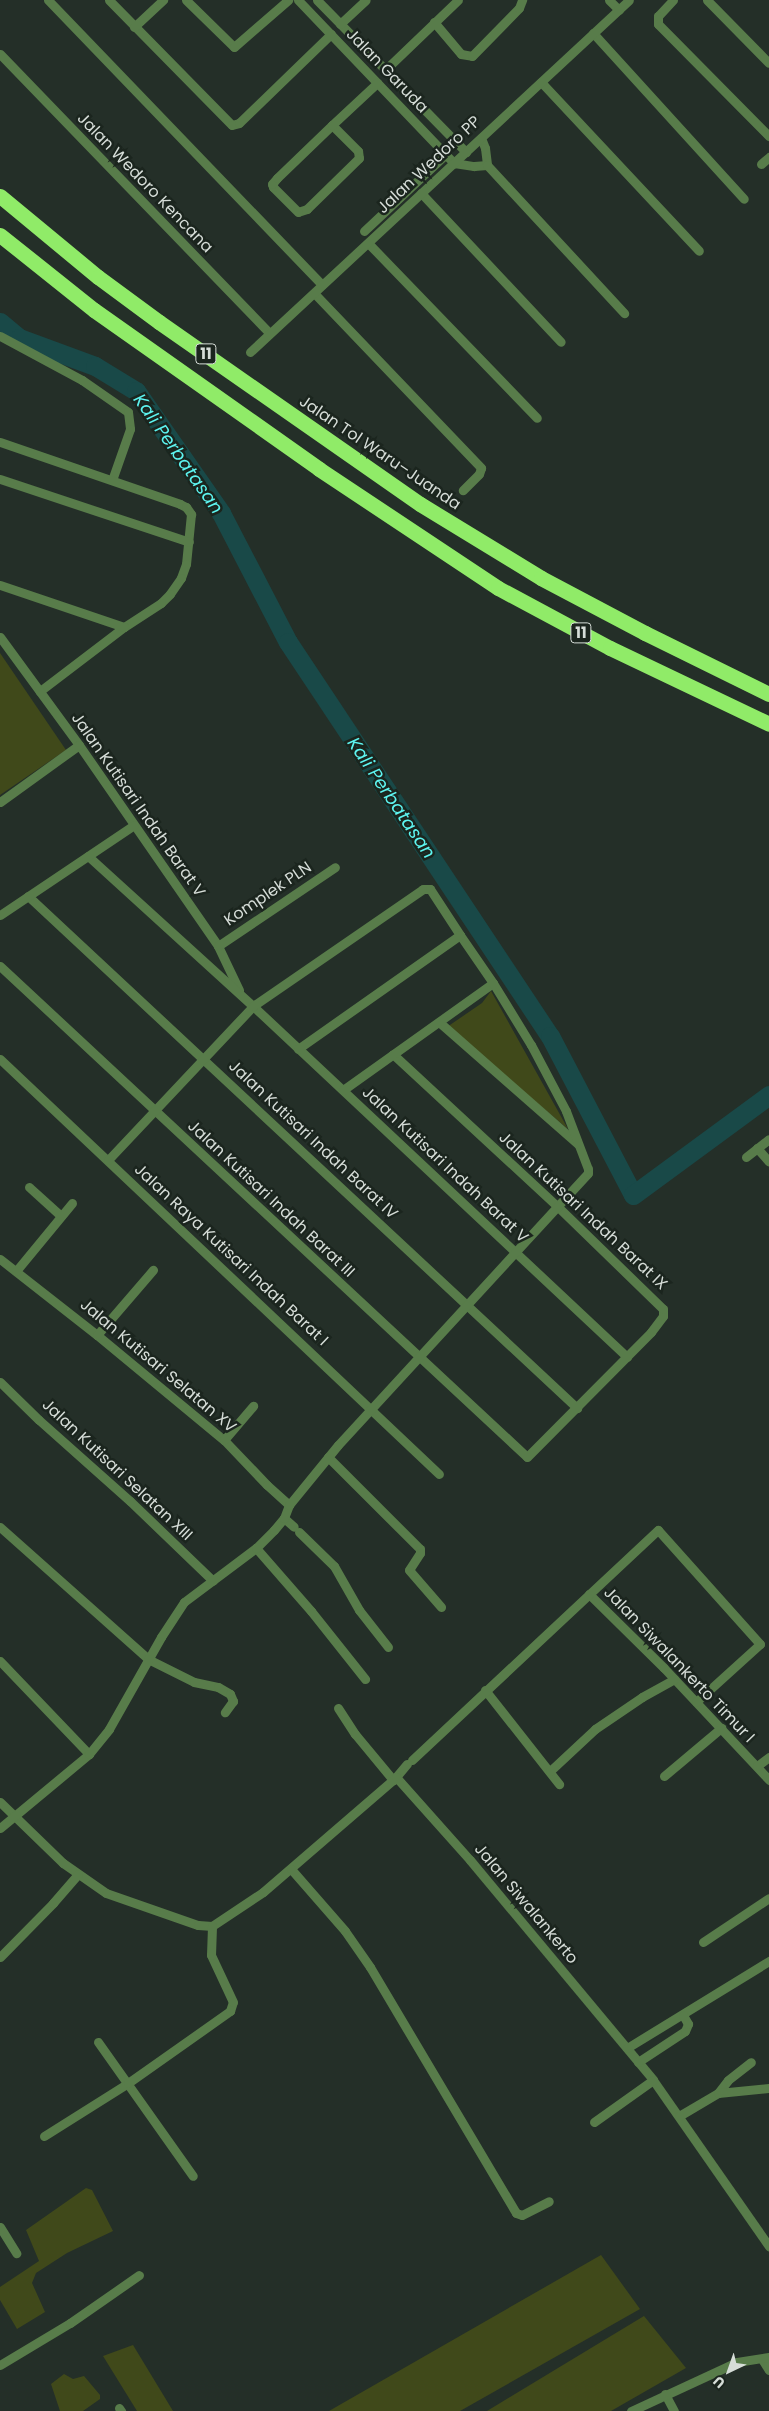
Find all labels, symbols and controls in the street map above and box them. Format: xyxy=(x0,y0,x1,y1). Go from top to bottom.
street label: Jalan Garuda xyxy=(342,25,432,117)
street label: Jalan Wedoro Kencana xyxy=(73,109,217,257)
street label: Jalan Wedoro PP xyxy=(373,112,485,218)
road number: 11 xyxy=(195,342,217,366)
water label: Kali Perbatasan xyxy=(129,390,227,518)
street label: Jalan Tol Waru–Juanda xyxy=(296,392,464,514)
road number: 11 xyxy=(570,620,592,646)
street label: Jalan Kutisari Indah Barat V xyxy=(67,709,209,901)
water label: Kali Perbatasan xyxy=(342,733,440,863)
street label: Komplek PLN xyxy=(221,858,315,930)
street label: Jalan Kutisari Indah Barat IV xyxy=(225,1057,401,1223)
street label: Jalan Kutisari Indah Barat V xyxy=(358,1083,532,1247)
street label: Jalan Kutisari Indah Barat III xyxy=(184,1117,358,1281)
street label: Jalan Kutisari Indah Barat IX xyxy=(495,1128,671,1294)
street label: Jalan Raya Kutisari Indah Barat I xyxy=(130,1160,332,1350)
street label: Jalan Kutisari Selatan XV xyxy=(76,1295,240,1437)
street label: Jalan Kutisari Selatan XIII xyxy=(38,1395,196,1545)
street label: Jalan Siwalankerto Timur I xyxy=(600,1583,758,1747)
street label: Jalan Siwalankerto xyxy=(470,1840,582,1968)
north arrow xyxy=(704,2346,754,2396)
text: U xyxy=(709,2371,729,2393)

